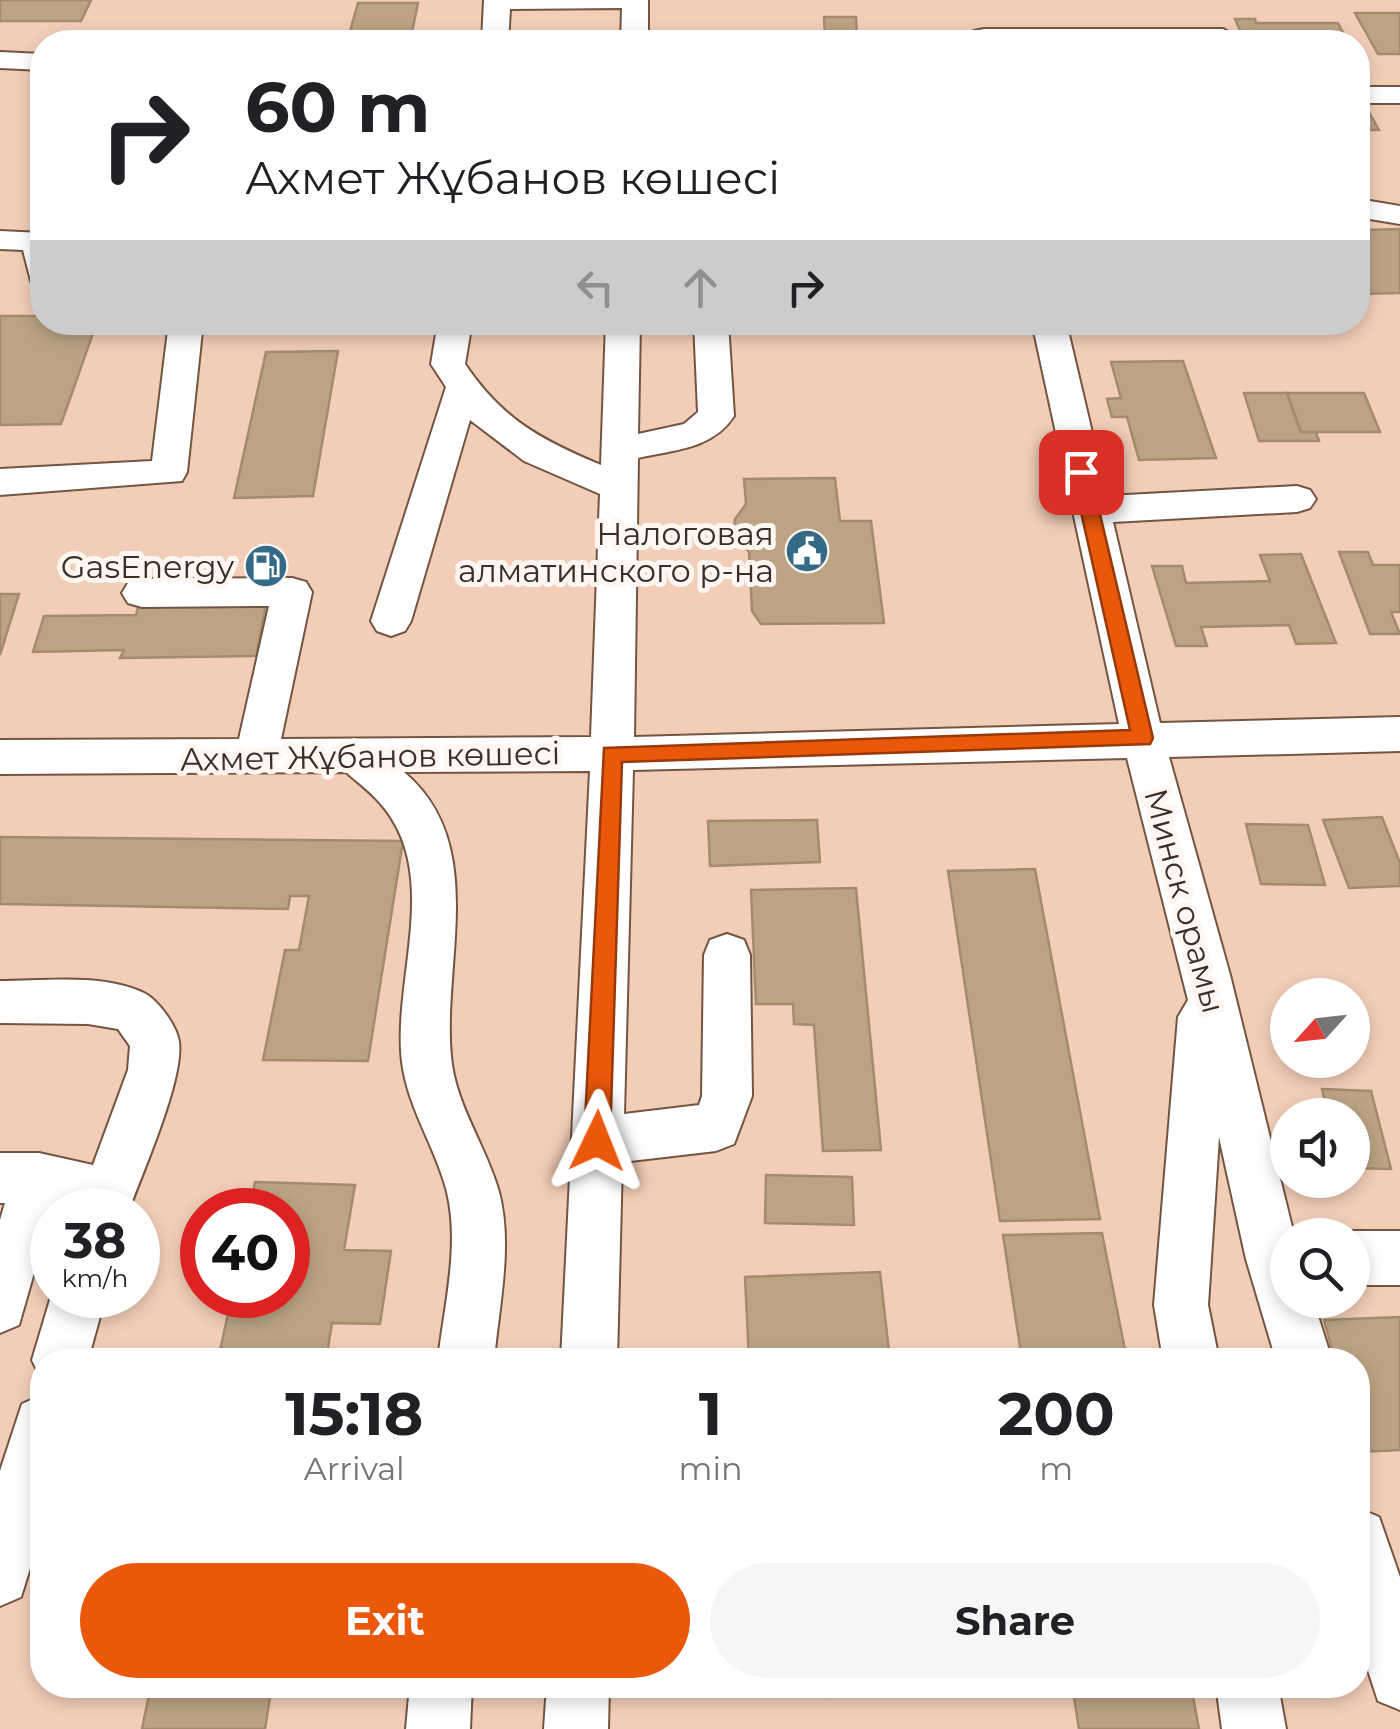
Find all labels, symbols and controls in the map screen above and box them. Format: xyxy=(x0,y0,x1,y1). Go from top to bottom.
text: 60 m xyxy=(245,64,430,150)
icon: right xyxy=(80,70,210,200)
text: Ахмет Жұбанов көшесі xyxy=(245,150,780,205)
icon: left xyxy=(568,260,623,315)
icon: ahead xyxy=(673,260,728,315)
icon: right xyxy=(778,260,833,315)
pin xyxy=(1039,430,1124,515)
icon: arrive xyxy=(1054,445,1109,500)
place label: Налоговая алматинского р-на xyxy=(458,514,774,590)
public building icon: Налоговая алматинского р-на xyxy=(784,528,830,574)
fuel station icon: GasEnergy xyxy=(243,543,289,589)
place label: GasEnergy xyxy=(61,547,235,586)
street label: Ахмет Жұбанов көшесі xyxy=(179,733,561,779)
street label: Минск орамы xyxy=(1136,785,1234,1017)
north arrow xyxy=(1270,978,1370,1078)
map controls xyxy=(1270,978,1370,1318)
position arrow xyxy=(545,1089,649,1193)
button: sound xyxy=(1270,1098,1370,1198)
speed limit sign: 40 xyxy=(180,1188,310,1318)
text: 38 xyxy=(64,1210,126,1271)
button: search xyxy=(1270,1218,1370,1318)
text: km/h xyxy=(62,1263,128,1293)
text: 15:18 xyxy=(285,1377,423,1450)
text: 1 xyxy=(699,1377,722,1450)
text: 200 xyxy=(998,1377,1115,1450)
text: Arrival xyxy=(304,1449,405,1488)
text: min xyxy=(678,1449,743,1488)
text: m xyxy=(1039,1449,1073,1488)
button: Exit xyxy=(80,1563,690,1678)
button: Share xyxy=(710,1563,1320,1678)

